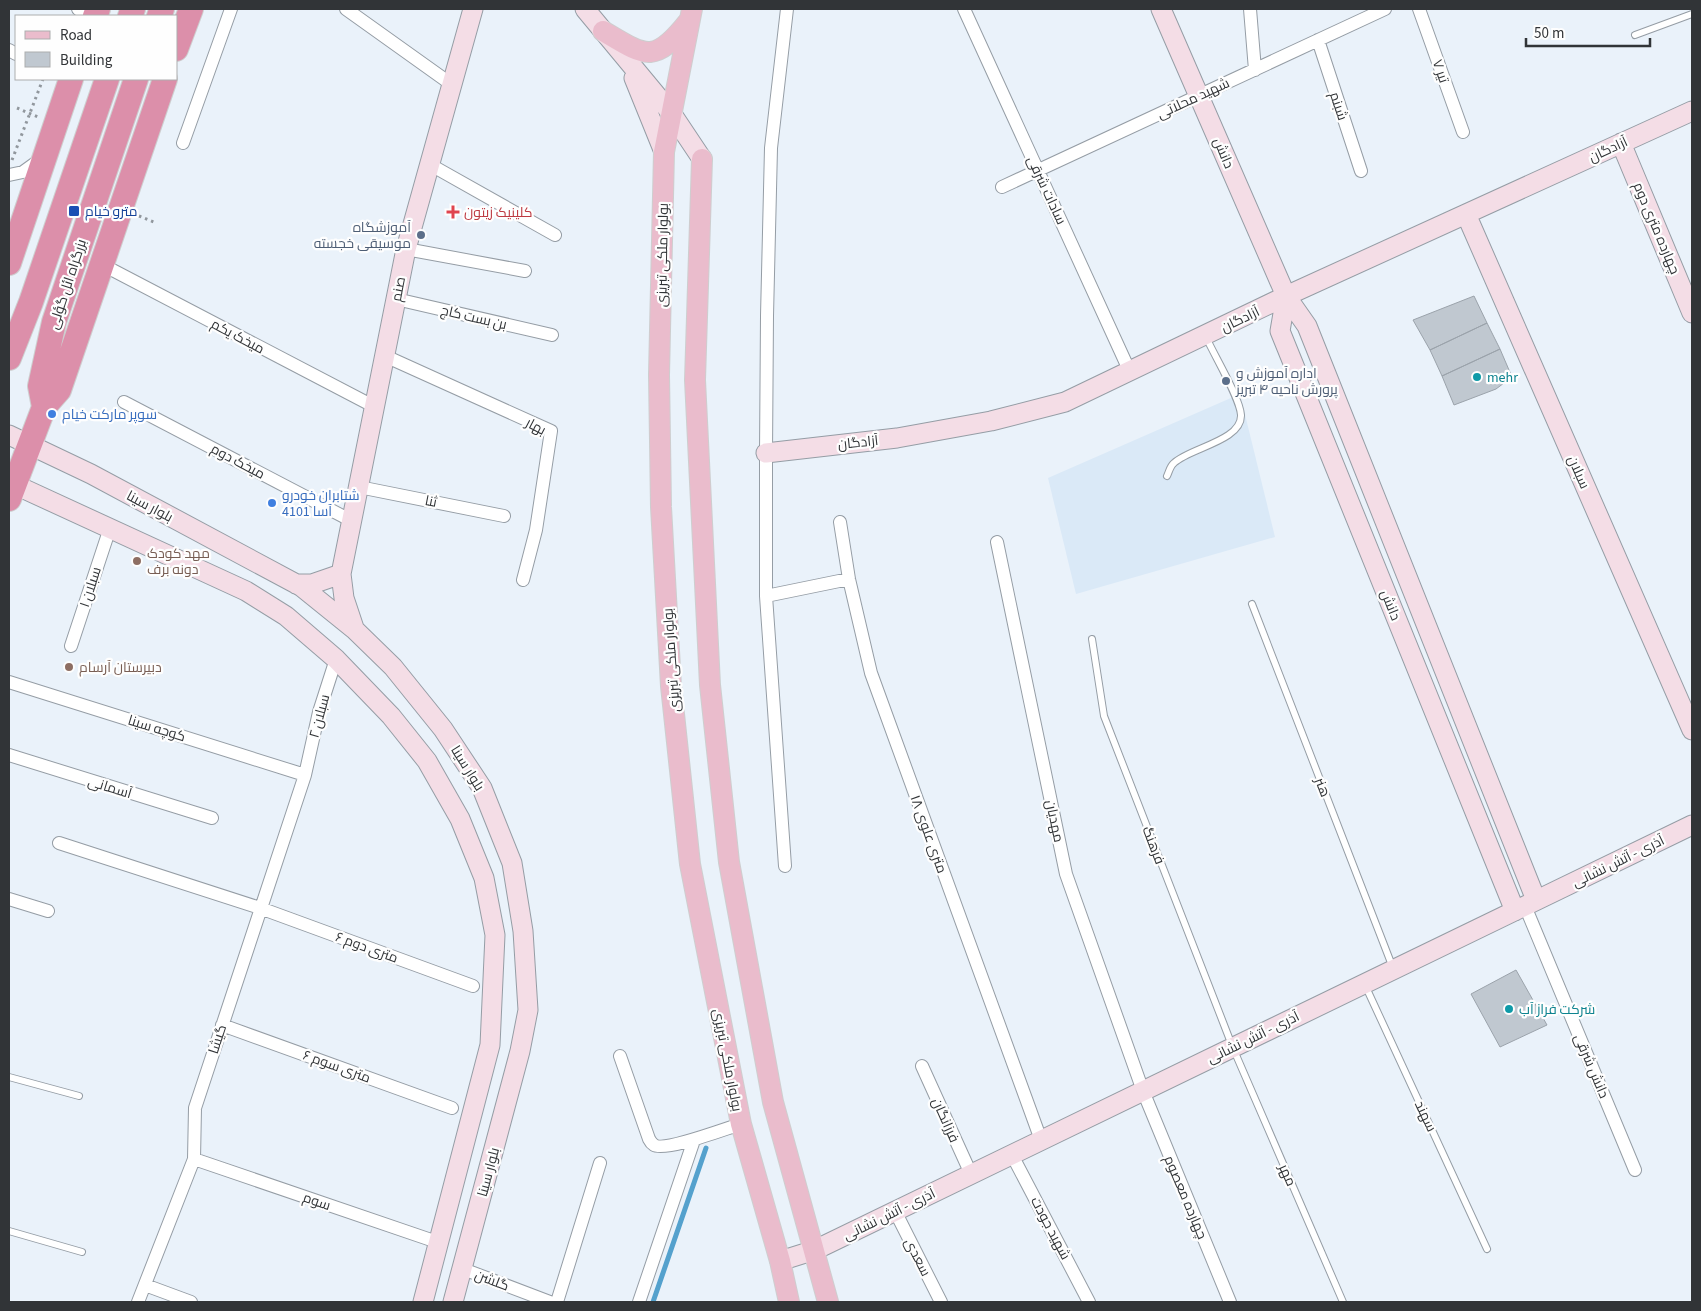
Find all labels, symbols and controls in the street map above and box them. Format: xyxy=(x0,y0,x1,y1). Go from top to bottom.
legend xyxy=(15,15,178,80)
scale bar xyxy=(1526,15,1650,47)
text: 50 m xyxy=(1534,23,1564,44)
text: Road xyxy=(60,25,92,46)
text: Building xyxy=(60,50,113,71)
street label: ۷ تیر xyxy=(1427,57,1453,86)
street label: شهید محلاتی xyxy=(1154,73,1233,124)
street label: شبنم xyxy=(1324,89,1352,123)
street label: آزادگان xyxy=(1586,132,1631,168)
street label: دانش xyxy=(1208,135,1238,172)
street label: سادات شرقی xyxy=(1021,153,1071,228)
street label: چهارده متری دوم xyxy=(1628,179,1685,278)
place label: مترو خیام xyxy=(85,202,138,222)
place label: کلینیک زیتون xyxy=(464,203,533,223)
street label: بولوار ملکی تبریزی xyxy=(652,203,674,307)
marker: مترو خیام xyxy=(67,204,81,218)
marker: کلینیک زیتون xyxy=(446,205,460,219)
place label: آموزشگاه موسیقی خجسته xyxy=(314,218,411,254)
marker: آموزشگاه موسیقی خجسته xyxy=(415,229,427,241)
street label: بزرگراه ائل گؤلی xyxy=(44,237,92,332)
street label: صنم xyxy=(387,275,411,303)
street label: بن بست کاج xyxy=(439,301,509,335)
street label: آزادگان xyxy=(1218,302,1263,338)
street label: میخک یکم xyxy=(207,314,268,359)
place label: اداره آموزش و پرورش ناحیه ۴ تبریز xyxy=(1235,364,1338,400)
place label: mehr xyxy=(1487,368,1518,388)
marker: mehr xyxy=(1471,371,1483,383)
marker: اداره آموزش و پرورش ناحیه ۴ تبریز xyxy=(1220,375,1232,387)
place label: سوپر مارکت خیام xyxy=(62,405,157,425)
marker: سوپر مارکت خیام xyxy=(46,408,58,420)
street label: بهار xyxy=(521,413,549,441)
street label: آزادگان xyxy=(837,431,880,455)
street label: میخک دوم xyxy=(207,439,268,485)
street label: سبلان xyxy=(1562,453,1594,492)
street label: بلوار سینا xyxy=(123,486,176,528)
place label: شتابران خودرو 4101 آسا xyxy=(282,486,360,522)
street label: ثنا xyxy=(423,491,439,513)
marker: شتابران خودرو 4101 آسا xyxy=(266,497,278,509)
place label: مهد کودک دونه برف xyxy=(147,544,210,580)
marker: مهد کودک دونه برف xyxy=(131,555,143,567)
street label: سبلان ۱ xyxy=(75,564,107,610)
street label: دانش xyxy=(1375,587,1405,624)
street label: بولوار ملکی تبریزی xyxy=(658,607,686,713)
place label: دبیرستان آرسام xyxy=(79,658,162,678)
marker: دبیرستان آرسام xyxy=(63,661,75,673)
street label: سبلان ۲ xyxy=(305,692,335,740)
street label: کوچه سینا xyxy=(125,711,188,747)
street label: بلوار سینا xyxy=(445,742,489,795)
street label: آسمانی xyxy=(85,772,134,804)
street label: هنر xyxy=(1309,774,1335,800)
street label: ۱۸ متری علوی xyxy=(905,793,951,876)
street label: مهدیان xyxy=(1040,798,1068,844)
street label: فرهنگ xyxy=(1137,823,1169,867)
street label: آذرى - آتش نشانى xyxy=(1569,831,1668,893)
street label: ۶ متری دوم xyxy=(333,927,401,969)
place label: شرکت فراز آب xyxy=(1519,1000,1595,1020)
marker: شرکت فراز آب xyxy=(1503,1003,1515,1015)
street label: بولوار ملکی تبریزی xyxy=(707,1007,747,1113)
street label: آذرى - آتش نشانى xyxy=(1204,1007,1303,1069)
street label: گیشا xyxy=(204,1022,232,1057)
street label: دانش شرقی xyxy=(1569,1031,1614,1102)
street label: ۶ متری سوم xyxy=(300,1045,373,1088)
street label: فرزانگان xyxy=(926,1095,964,1146)
street label: سهند xyxy=(1409,1097,1441,1135)
street label: بلوار سینا xyxy=(473,1145,505,1199)
street label: چهارده معصوم xyxy=(1158,1152,1212,1242)
street label: مهر xyxy=(1273,1160,1301,1190)
street label: آذرى - آتش نشانى xyxy=(840,1184,939,1246)
street label: سوم xyxy=(300,1188,333,1216)
street label: شهید جودت xyxy=(1025,1193,1075,1264)
street label: سعدی xyxy=(899,1235,935,1280)
street label: گلشن xyxy=(472,1265,512,1297)

